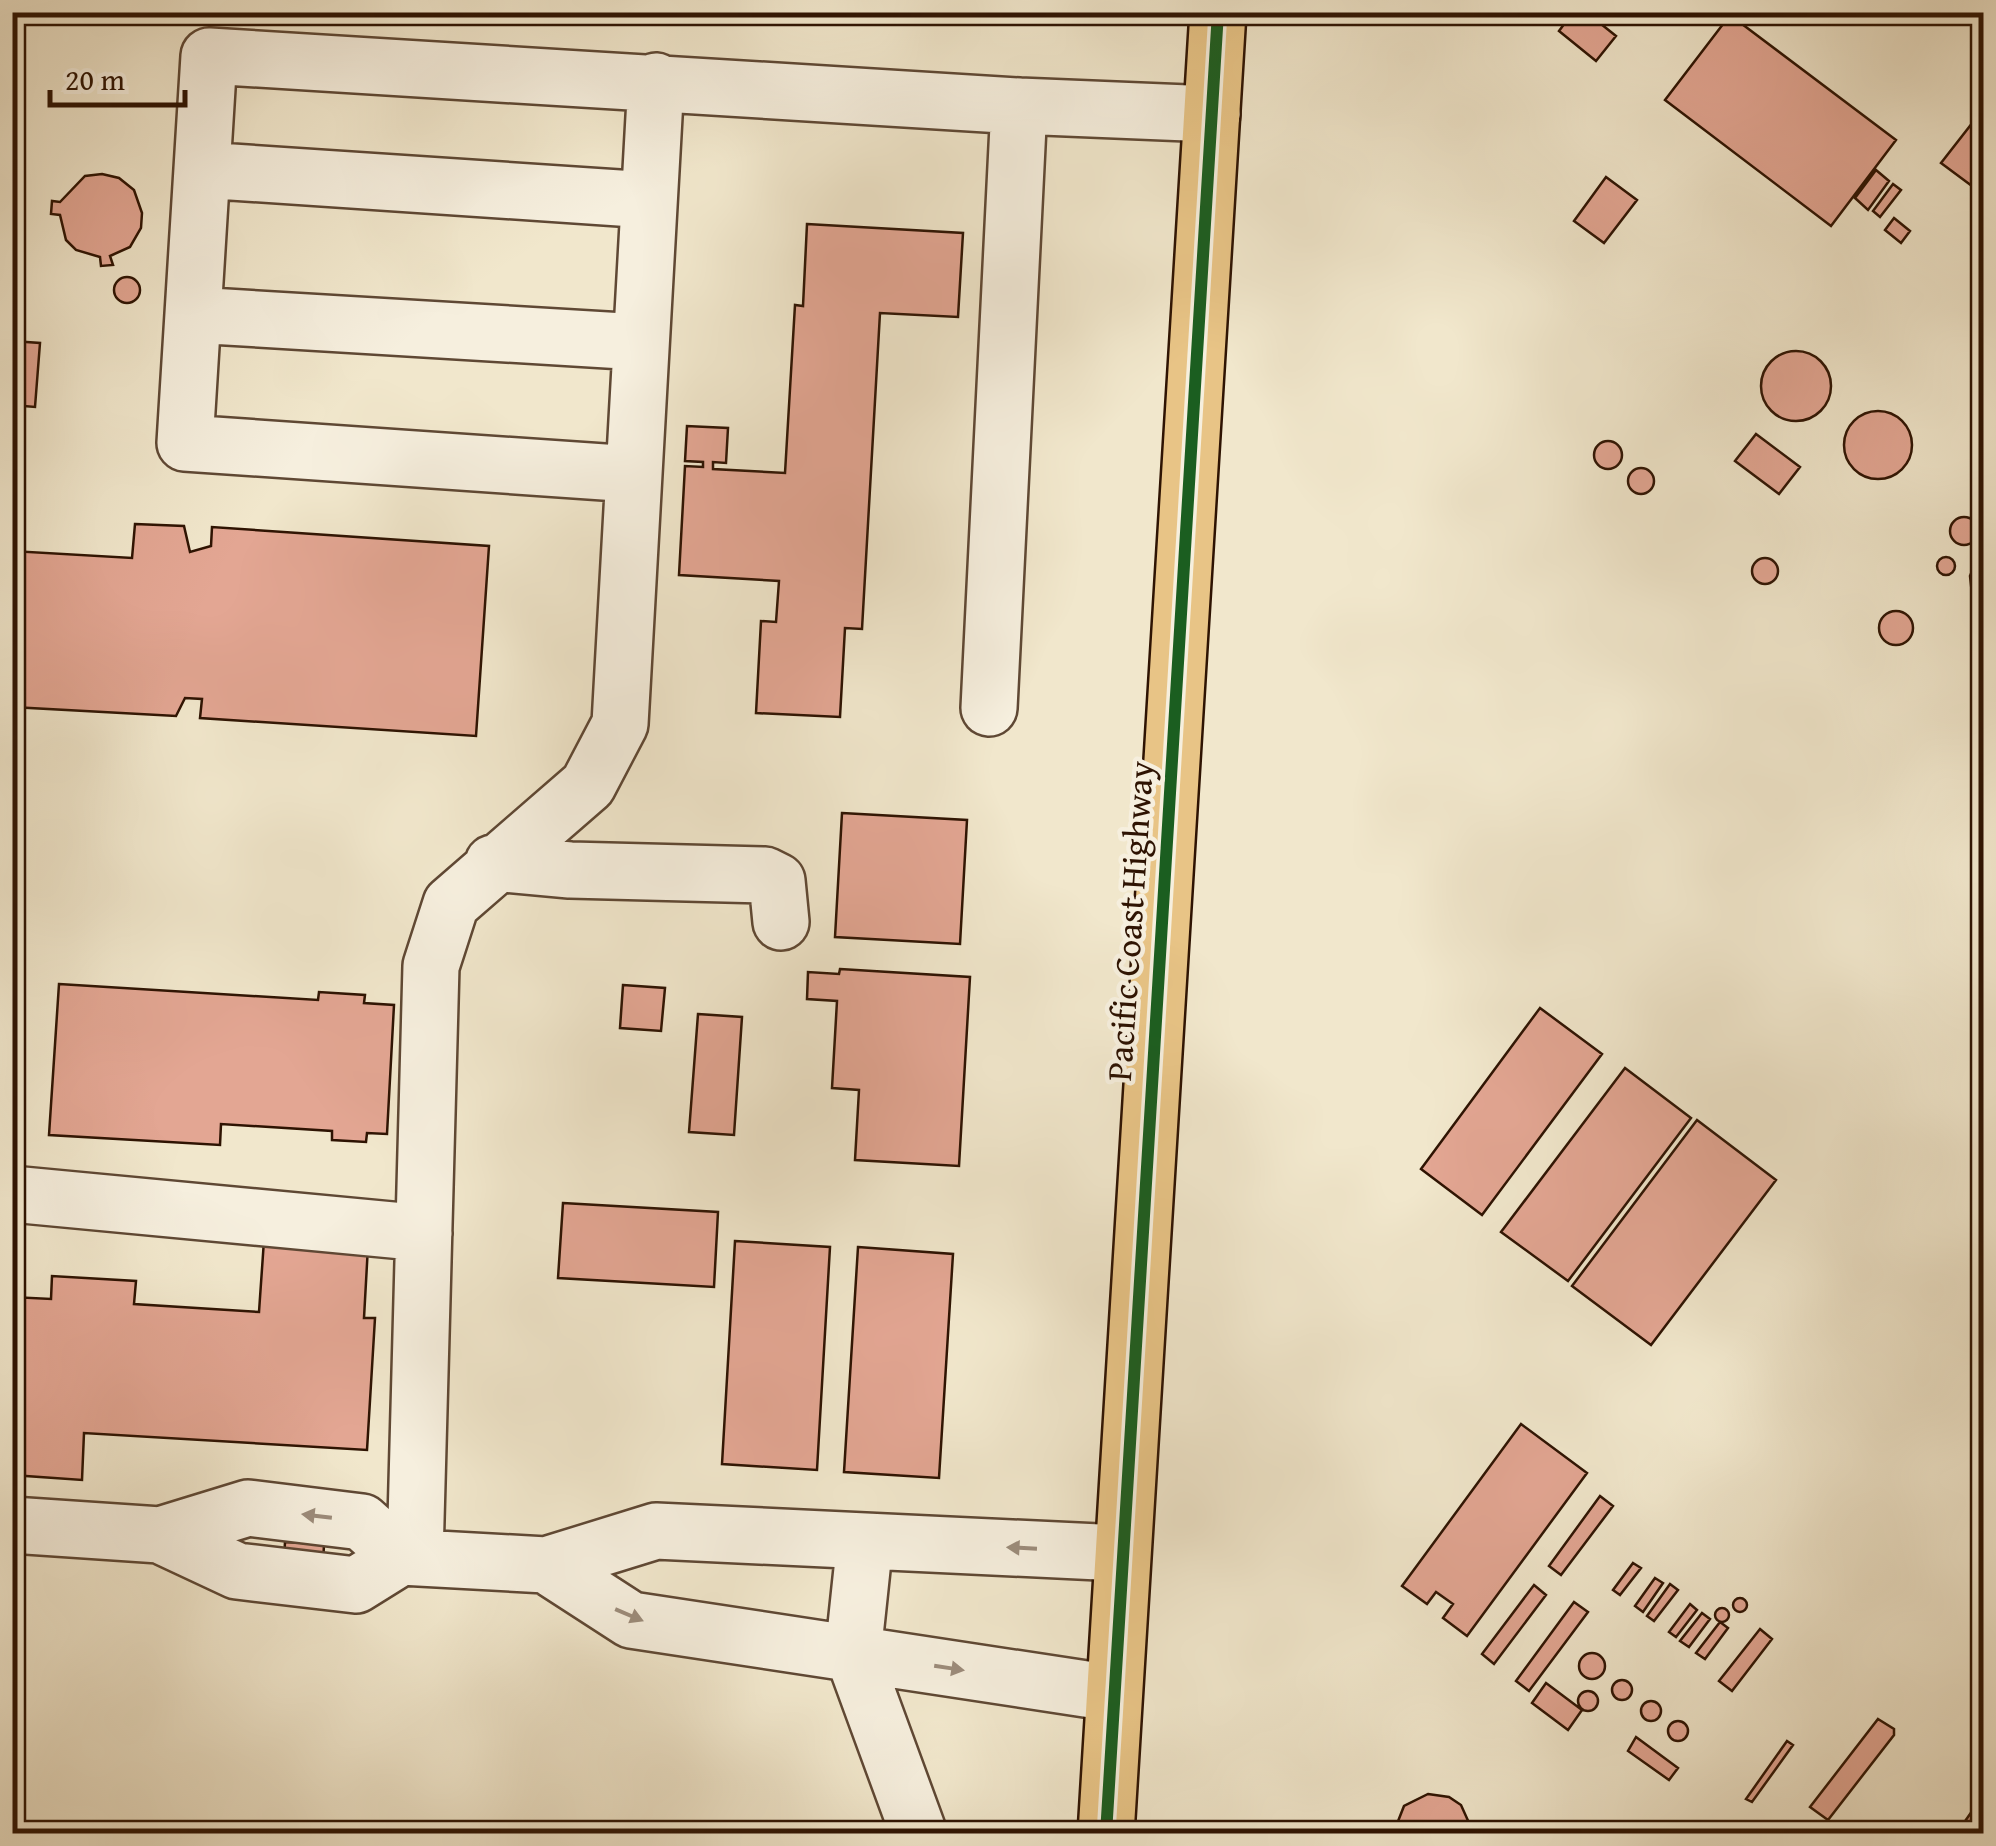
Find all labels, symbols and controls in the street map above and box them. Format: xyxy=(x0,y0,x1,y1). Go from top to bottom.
scale bar xyxy=(50,45,185,107)
text: 20 m xyxy=(65,57,125,101)
street label: Pacific Coast Highway xyxy=(1093,759,1166,1083)
one-way arrow xyxy=(301,1508,332,1524)
one-way arrow xyxy=(1006,1540,1038,1556)
one-way arrow xyxy=(615,1607,644,1623)
one-way arrow xyxy=(934,1661,965,1677)

